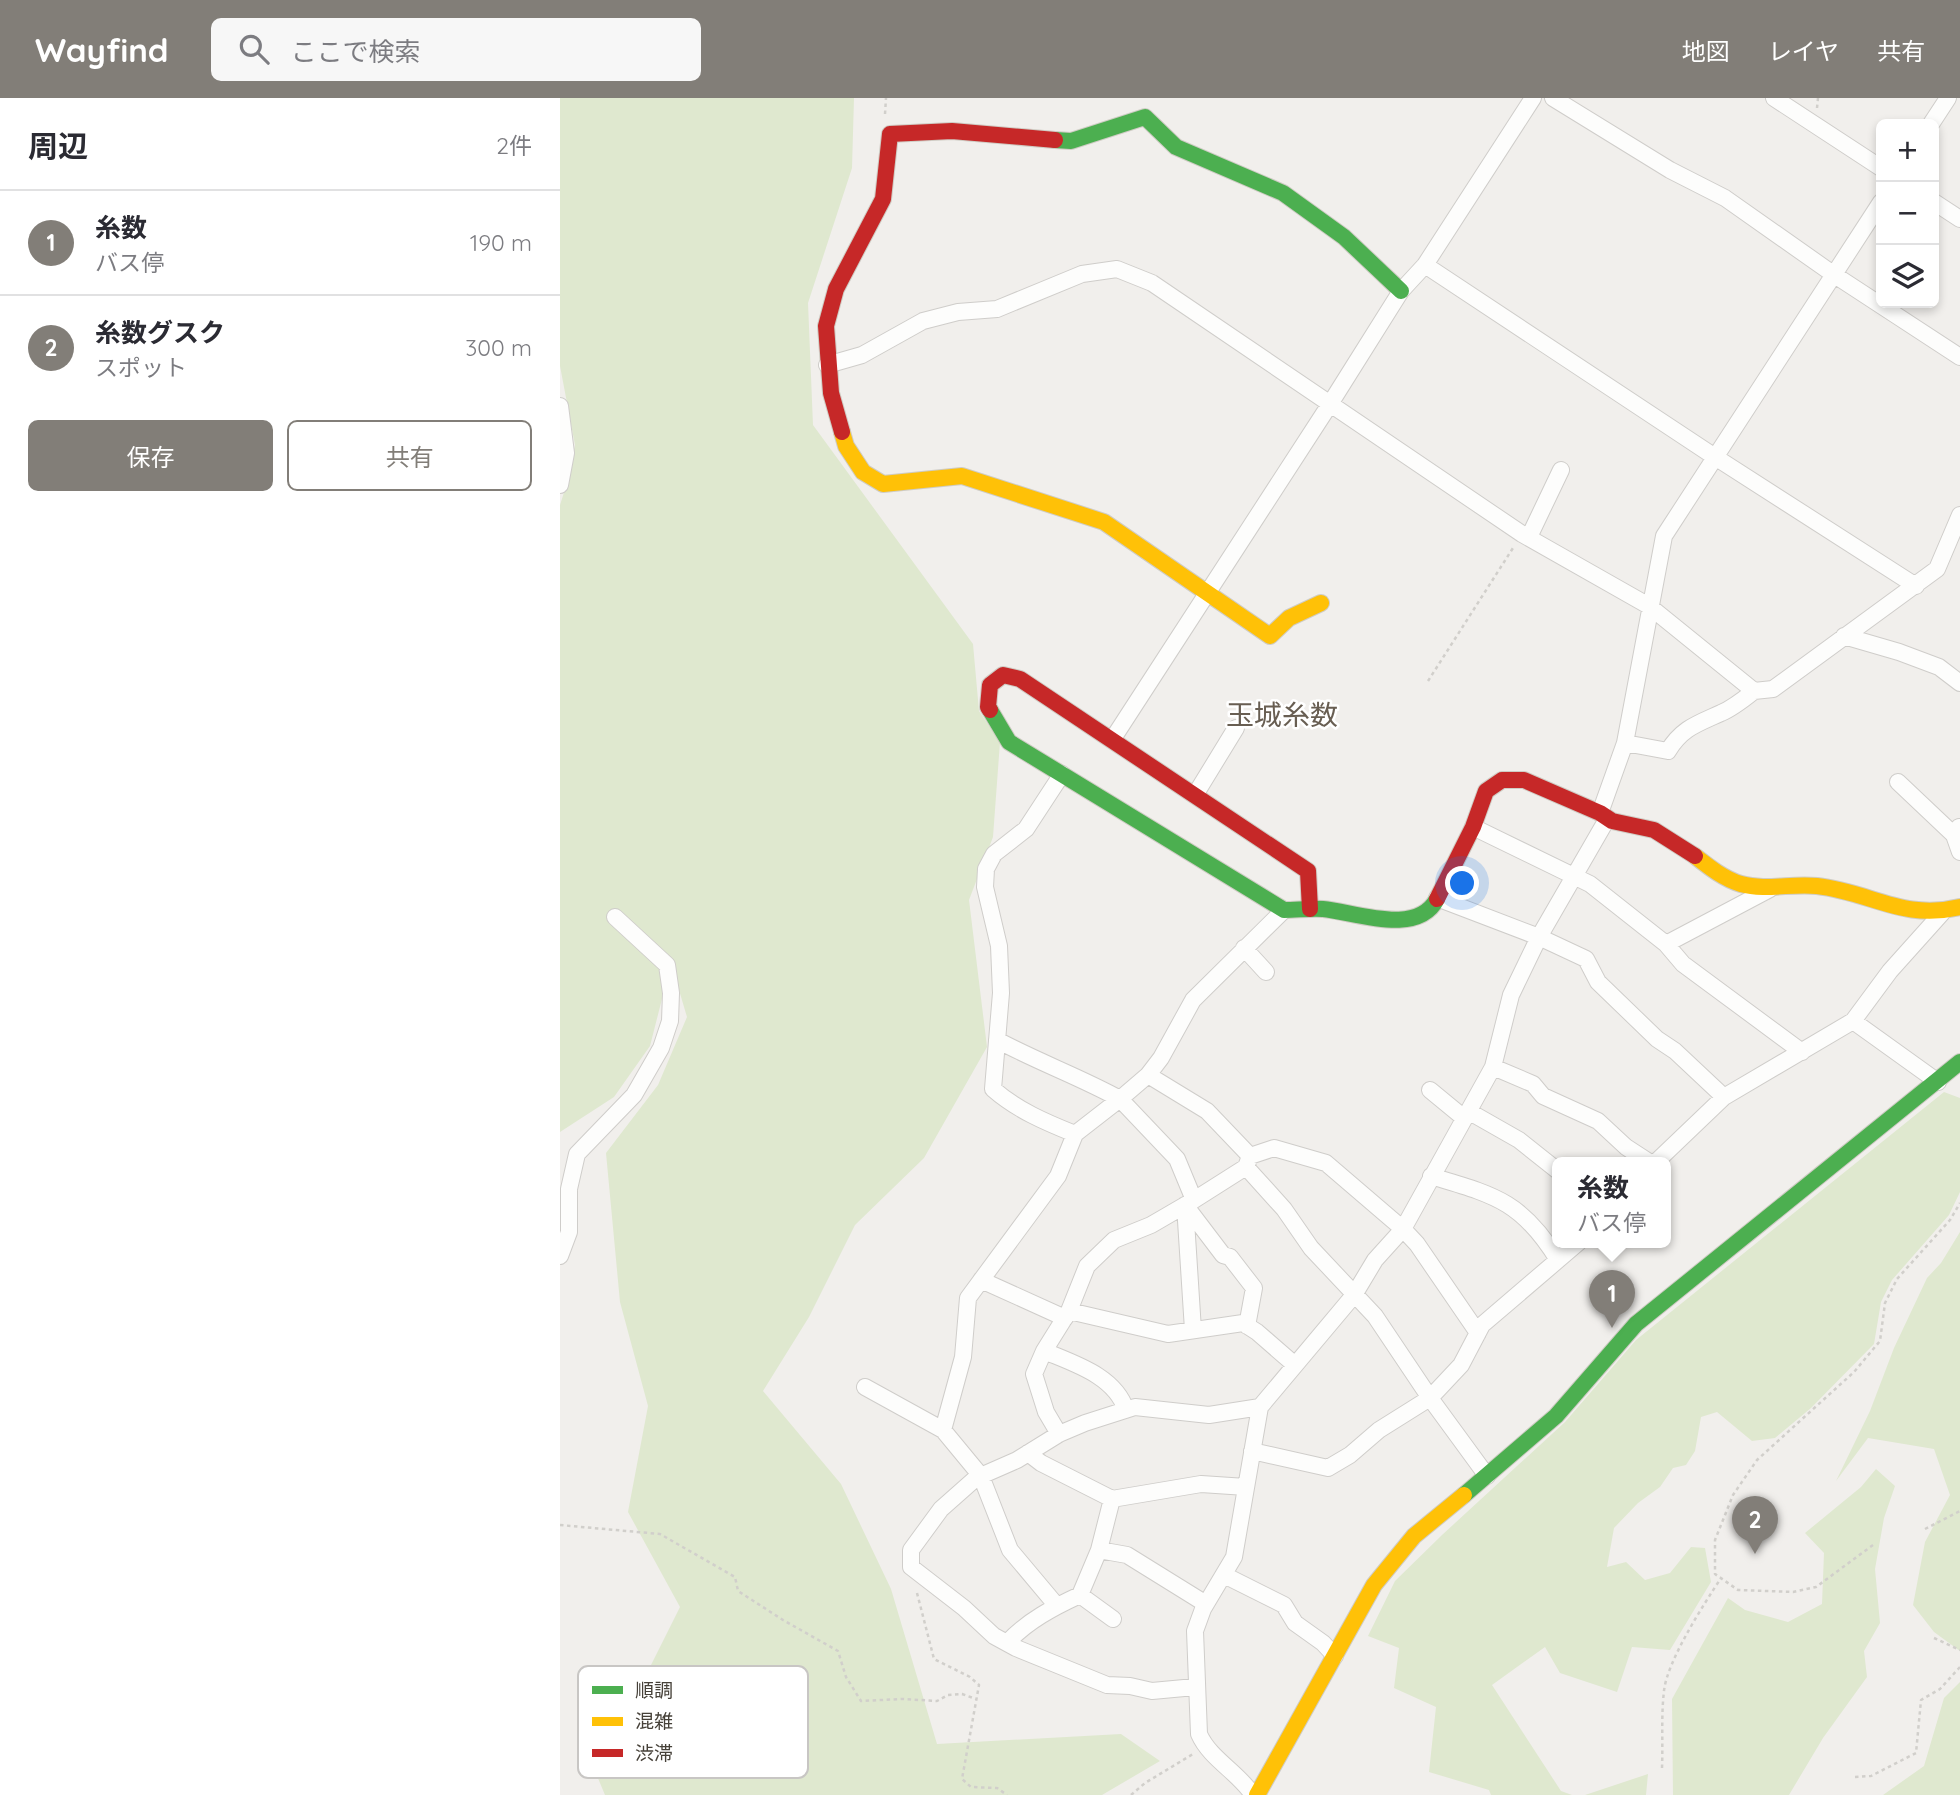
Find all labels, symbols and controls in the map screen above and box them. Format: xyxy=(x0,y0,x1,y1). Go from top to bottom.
search box xyxy=(211,18,701,81)
text: Wayfind xyxy=(35,29,169,70)
icon: search xyxy=(235,30,273,68)
text: ここで検索 xyxy=(291,35,421,68)
text: 地図 xyxy=(1682,36,1730,66)
text: レイヤ xyxy=(1768,36,1839,66)
text: 共有 xyxy=(1877,36,1925,66)
map controls xyxy=(1876,119,1939,308)
button: + xyxy=(1876,119,1939,182)
text: 周辺 xyxy=(28,127,88,165)
text: 2件 xyxy=(496,131,532,160)
button: − xyxy=(1876,182,1939,245)
text: 糸数 xyxy=(95,211,147,244)
text: 1 xyxy=(47,228,55,257)
text: 190 m xyxy=(470,228,532,257)
button: layers xyxy=(1876,245,1939,308)
text: バス停 xyxy=(95,248,164,277)
text: 糸数グスク xyxy=(95,316,225,349)
text: 2 xyxy=(44,333,58,362)
text: 300 m xyxy=(465,333,532,362)
text: スポット xyxy=(95,353,187,382)
button: 保存 xyxy=(28,420,273,491)
button: 共有 xyxy=(287,420,532,491)
district label: 玉城糸数 xyxy=(1226,697,1338,732)
your location xyxy=(1445,866,1479,900)
popup xyxy=(1552,1157,1671,1248)
text: 糸数 xyxy=(1577,1171,1629,1204)
text: バス停 xyxy=(1577,1208,1646,1237)
pin: 1 xyxy=(1589,1270,1635,1328)
pin: 2 xyxy=(1732,1496,1778,1554)
legend xyxy=(578,1666,808,1778)
text: 順調 xyxy=(635,1678,673,1702)
text: 混雑 xyxy=(635,1709,673,1733)
text: 渋滞 xyxy=(635,1741,673,1765)

